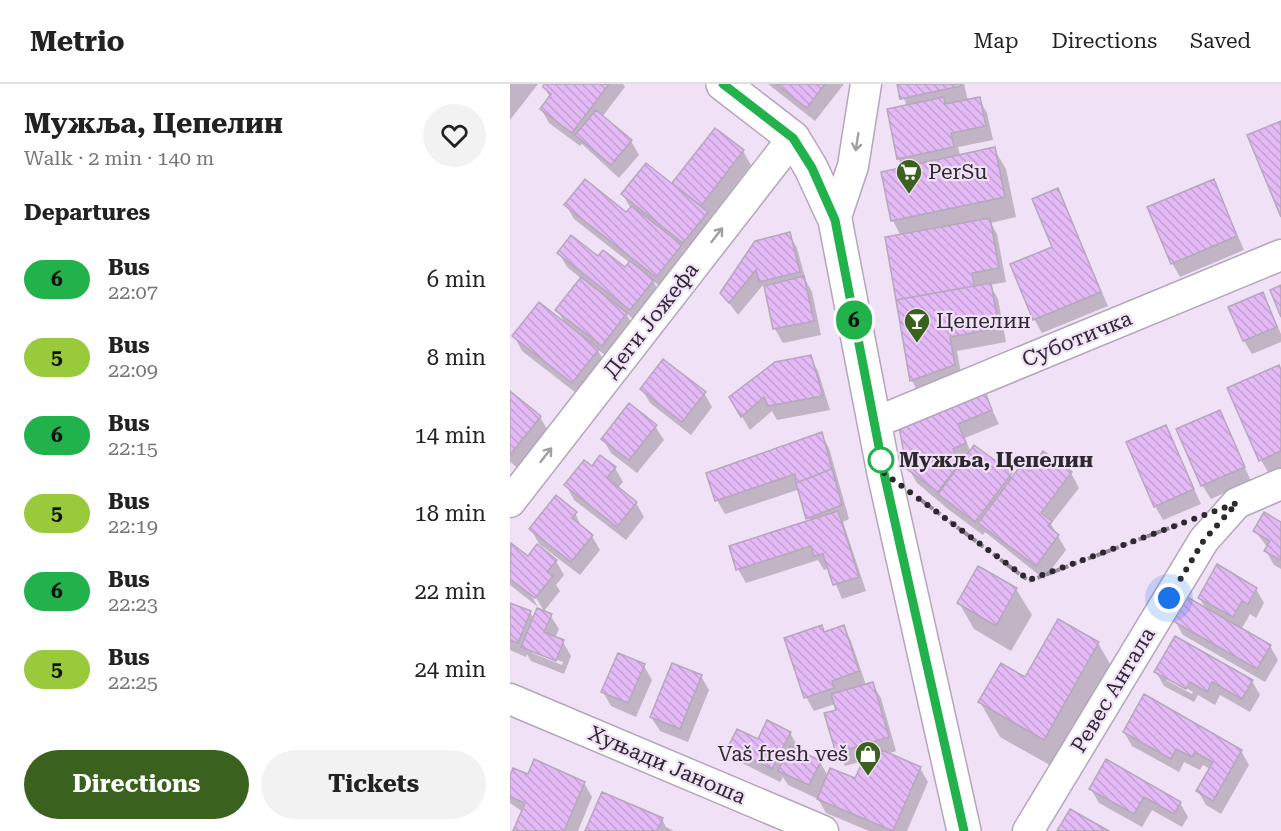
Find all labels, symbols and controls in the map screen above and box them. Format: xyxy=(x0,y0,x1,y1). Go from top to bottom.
text: Metrio xyxy=(30,25,125,58)
text: Map xyxy=(974,29,1018,53)
text: Directions xyxy=(1051,29,1157,53)
text: Saved xyxy=(1190,29,1251,53)
button: heart xyxy=(423,104,486,167)
text: Мужља, Цепелин xyxy=(24,107,283,140)
one-way arrow xyxy=(852,131,863,151)
text: Walk · 2 min · 140 m xyxy=(24,146,214,170)
supermarket icon: PerSu xyxy=(894,157,924,195)
place label: PerSu xyxy=(928,160,987,184)
text: Departures xyxy=(24,200,150,225)
one-way arrow xyxy=(711,228,724,244)
text: Bus xyxy=(108,255,150,280)
street label: Деги Јожефа xyxy=(599,257,704,382)
text: 6 xyxy=(51,267,63,291)
text: 6 min xyxy=(427,267,486,292)
text: 22:07 xyxy=(108,280,158,304)
line badge: 6 xyxy=(834,300,874,340)
bar icon: Цепелин xyxy=(902,306,932,344)
street label: Суботичка xyxy=(1019,306,1136,372)
text: 6 xyxy=(848,308,860,332)
place label: Цепелин xyxy=(936,309,1031,333)
text: Bus xyxy=(108,333,150,358)
text: 5 xyxy=(51,345,63,369)
text: 8 min xyxy=(427,345,486,370)
text: 22:09 xyxy=(108,358,158,382)
text: Bus xyxy=(108,411,150,436)
text: 6 xyxy=(51,423,63,447)
text: 14 min xyxy=(415,423,486,448)
text: 22:15 xyxy=(108,436,158,460)
marker: Мужља, Цепелин xyxy=(868,447,894,473)
one-way arrow xyxy=(539,448,552,464)
place label: Мужља, Цепелин xyxy=(899,448,1093,472)
text: Bus xyxy=(108,489,150,514)
text: 5 xyxy=(51,501,63,525)
text: 18 min xyxy=(415,501,486,526)
text: 22:19 xyxy=(108,514,158,538)
text: Bus xyxy=(108,567,150,592)
text: 6 xyxy=(51,579,63,603)
text: 22 min xyxy=(415,579,486,604)
your location xyxy=(1154,583,1184,613)
text: 22:23 xyxy=(108,592,158,616)
street label: Ревес Антала xyxy=(1066,623,1160,757)
text: Bus xyxy=(108,645,150,670)
text: 5 xyxy=(51,657,63,681)
text: 24 min xyxy=(415,657,486,682)
text: 22:25 xyxy=(108,670,158,694)
street label: Хуњади Јаноша xyxy=(585,721,750,809)
shop icon: Vaš fresh veš xyxy=(853,739,883,777)
place label: Vaš fresh veš xyxy=(718,742,848,766)
button: Directions xyxy=(24,750,249,819)
button: Tickets xyxy=(261,750,486,819)

